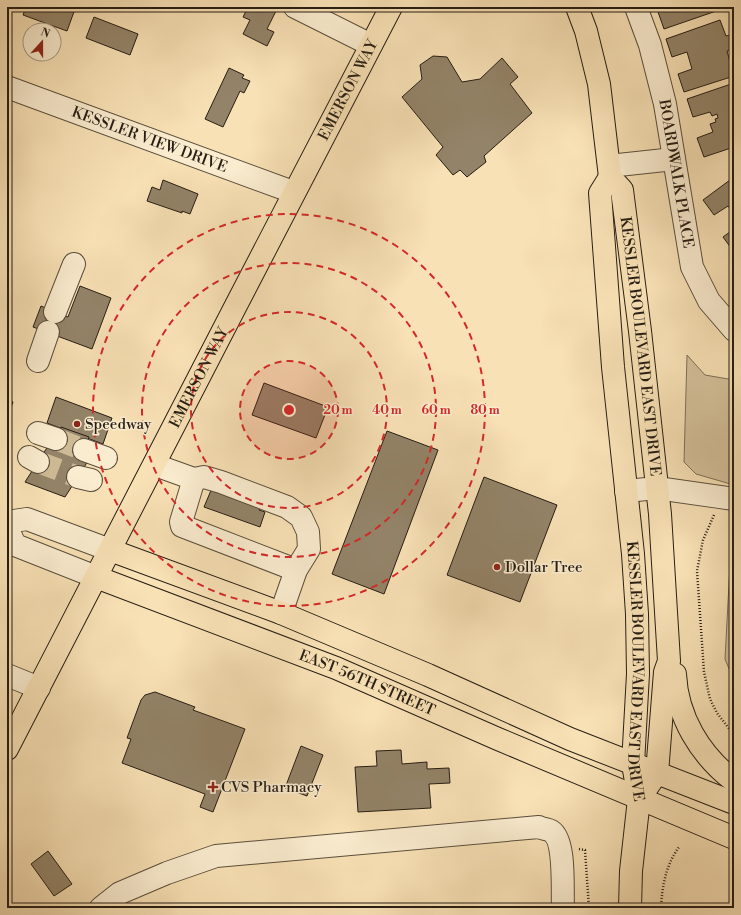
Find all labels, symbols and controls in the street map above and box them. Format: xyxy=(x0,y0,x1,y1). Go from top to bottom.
north arrow xyxy=(22,22,62,62)
text: N xyxy=(39,26,52,42)
street label: EMERSON WAY xyxy=(314,35,382,143)
street label: BOARDWALK PLACE xyxy=(655,97,698,249)
street label: KESSLER VIEW DRIVE xyxy=(69,102,230,177)
street label: KESSLER BOULEVARD EAST DRIVE xyxy=(616,215,665,477)
street label: EMERSON WAY xyxy=(165,323,233,431)
centre of rings xyxy=(282,403,296,417)
text: 20 m xyxy=(323,403,353,418)
text: 40 m xyxy=(372,403,402,418)
text: 60 m xyxy=(421,403,451,418)
text: 80 m xyxy=(470,403,500,418)
place label: Speedway xyxy=(85,415,152,434)
marker: Speedway xyxy=(72,419,82,429)
street label: KESSLER BOULEVARD EAST DRIVE xyxy=(622,540,649,803)
place label: Dollar Tree xyxy=(505,558,583,577)
marker: Dollar Tree xyxy=(492,562,502,572)
street label: EAST 56TH STREET xyxy=(296,645,439,720)
place label: CVS Pharmacy xyxy=(221,778,322,797)
marker: CVS Pharmacy xyxy=(208,782,218,792)

